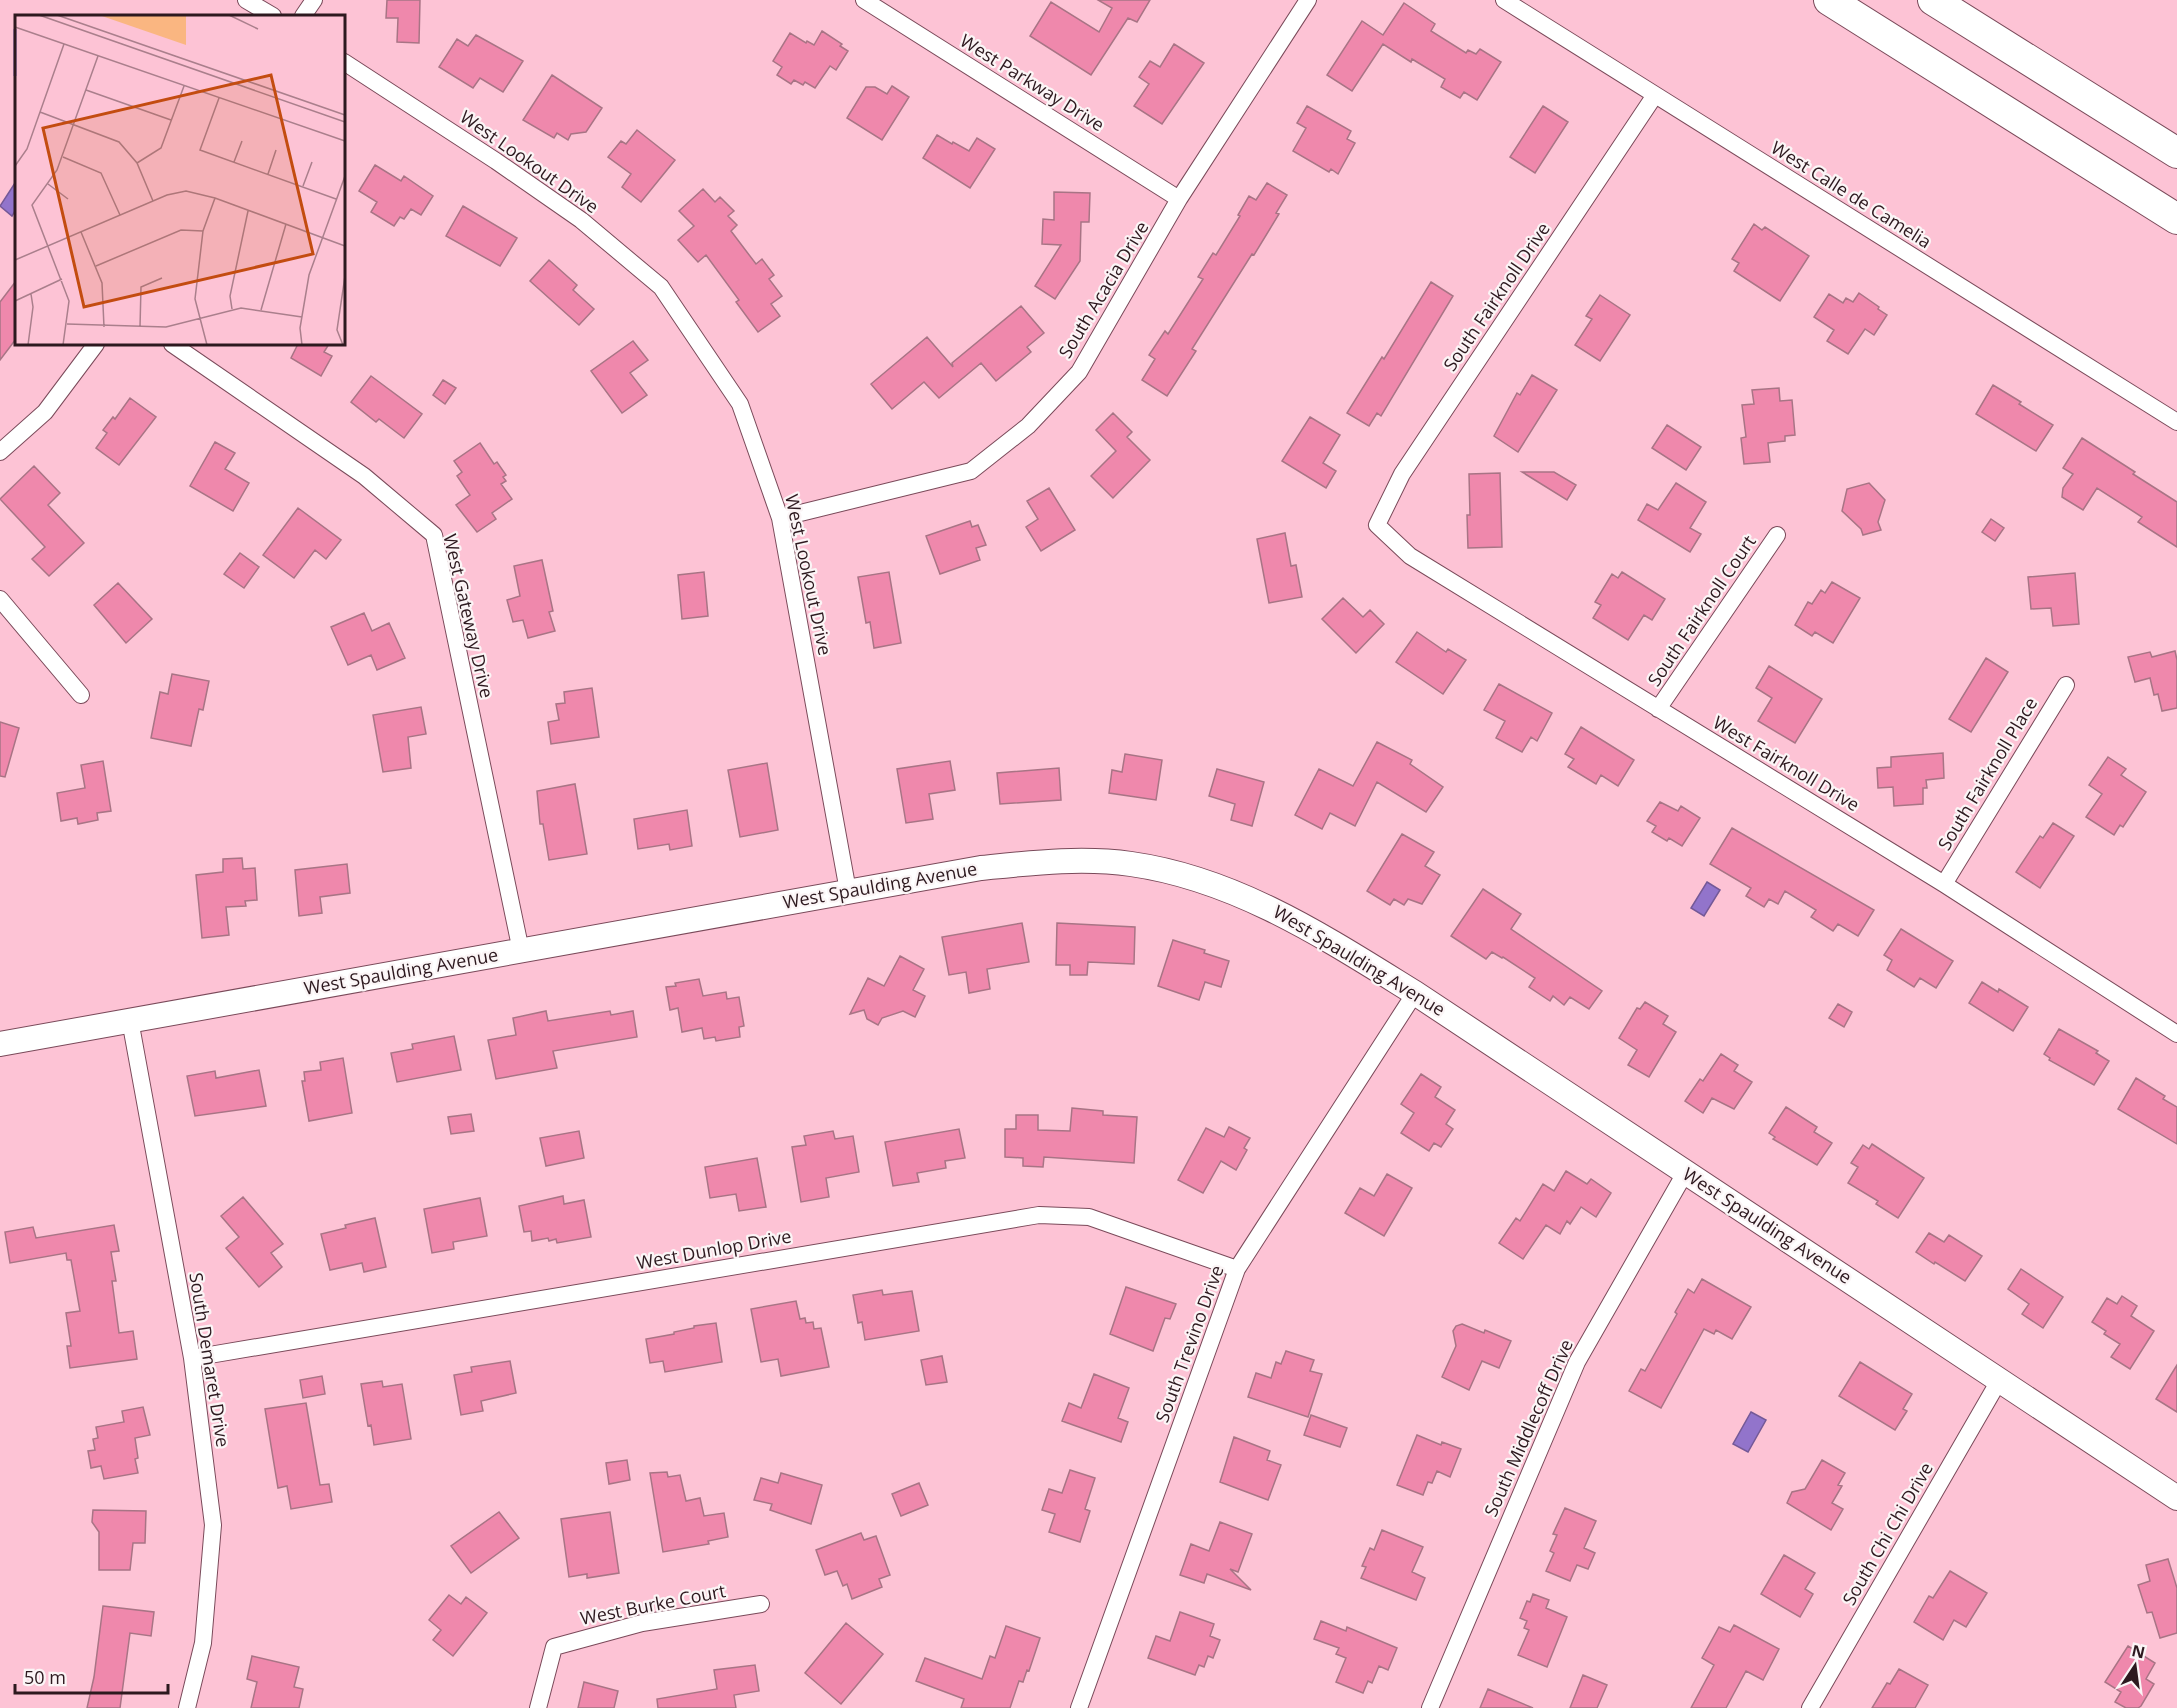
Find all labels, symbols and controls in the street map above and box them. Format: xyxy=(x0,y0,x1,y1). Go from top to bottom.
inset map xyxy=(15,15,345,345)
street label: West Parkway Drive xyxy=(956,28,1109,136)
street label: West Lookout Drive xyxy=(456,104,604,218)
street label: West Calle de Camelia xyxy=(1767,135,1936,253)
street label: South Acacia Drive xyxy=(1053,217,1154,362)
street label: South Fairknoll Drive xyxy=(1438,218,1555,375)
street label: West Lookout Drive xyxy=(780,492,838,657)
street label: South Fairknoll Court xyxy=(1642,530,1761,691)
street label: West Gateway Drive xyxy=(438,531,500,700)
street label: South Fairknoll Place xyxy=(1932,693,2042,854)
street label: West Fairknoll Drive xyxy=(1709,710,1864,816)
street label: West Spaulding Avenue xyxy=(781,856,979,914)
street label: West Spaulding Avenue xyxy=(1269,899,1450,1021)
street label: West Spaulding Avenue xyxy=(302,942,500,1000)
street label: West Spaulding Avenue xyxy=(1679,1162,1857,1289)
street label: West Dunlop Drive xyxy=(635,1224,793,1274)
street label: South Trevino Drive xyxy=(1150,1262,1229,1425)
street label: South Demaret Drive xyxy=(184,1271,236,1449)
street label: South Middlecoff Drive xyxy=(1478,1335,1578,1520)
street label: South Chi Chi Drive xyxy=(1836,1458,1938,1609)
street label: West Burke Court xyxy=(578,1578,728,1630)
north arrow xyxy=(2105,1636,2165,1696)
text: N xyxy=(2130,1639,2147,1664)
scale bar xyxy=(15,1657,168,1695)
text: 50 m xyxy=(24,1665,66,1689)

